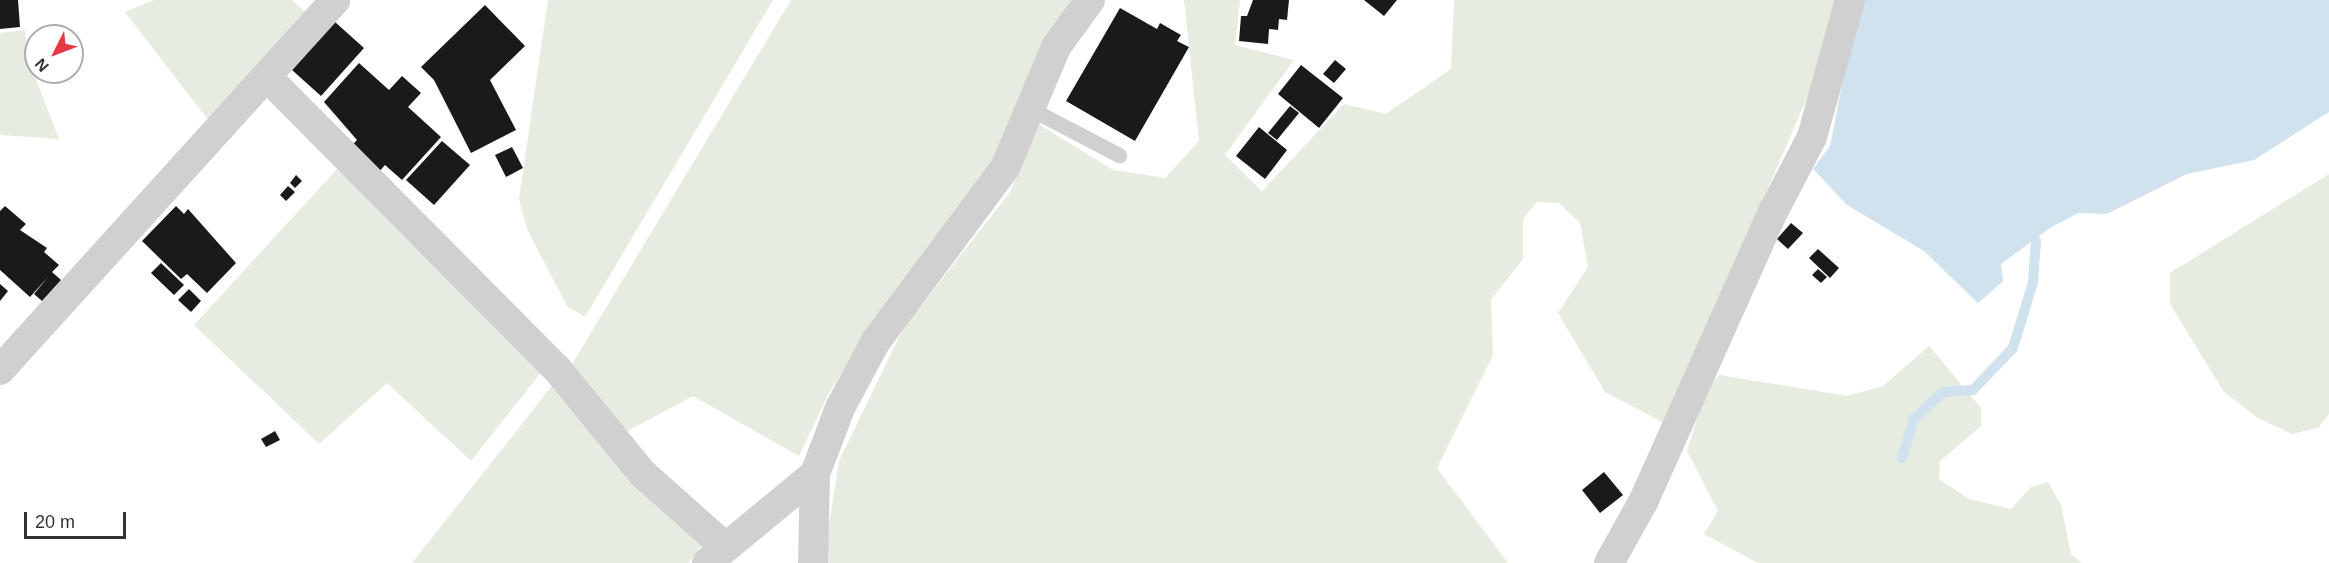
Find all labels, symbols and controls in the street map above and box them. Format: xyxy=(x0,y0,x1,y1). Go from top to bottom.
north arrow xyxy=(24,24,84,84)
text: N xyxy=(32,55,52,75)
scale bar xyxy=(27,500,129,538)
text: 20 m xyxy=(35,512,75,532)

